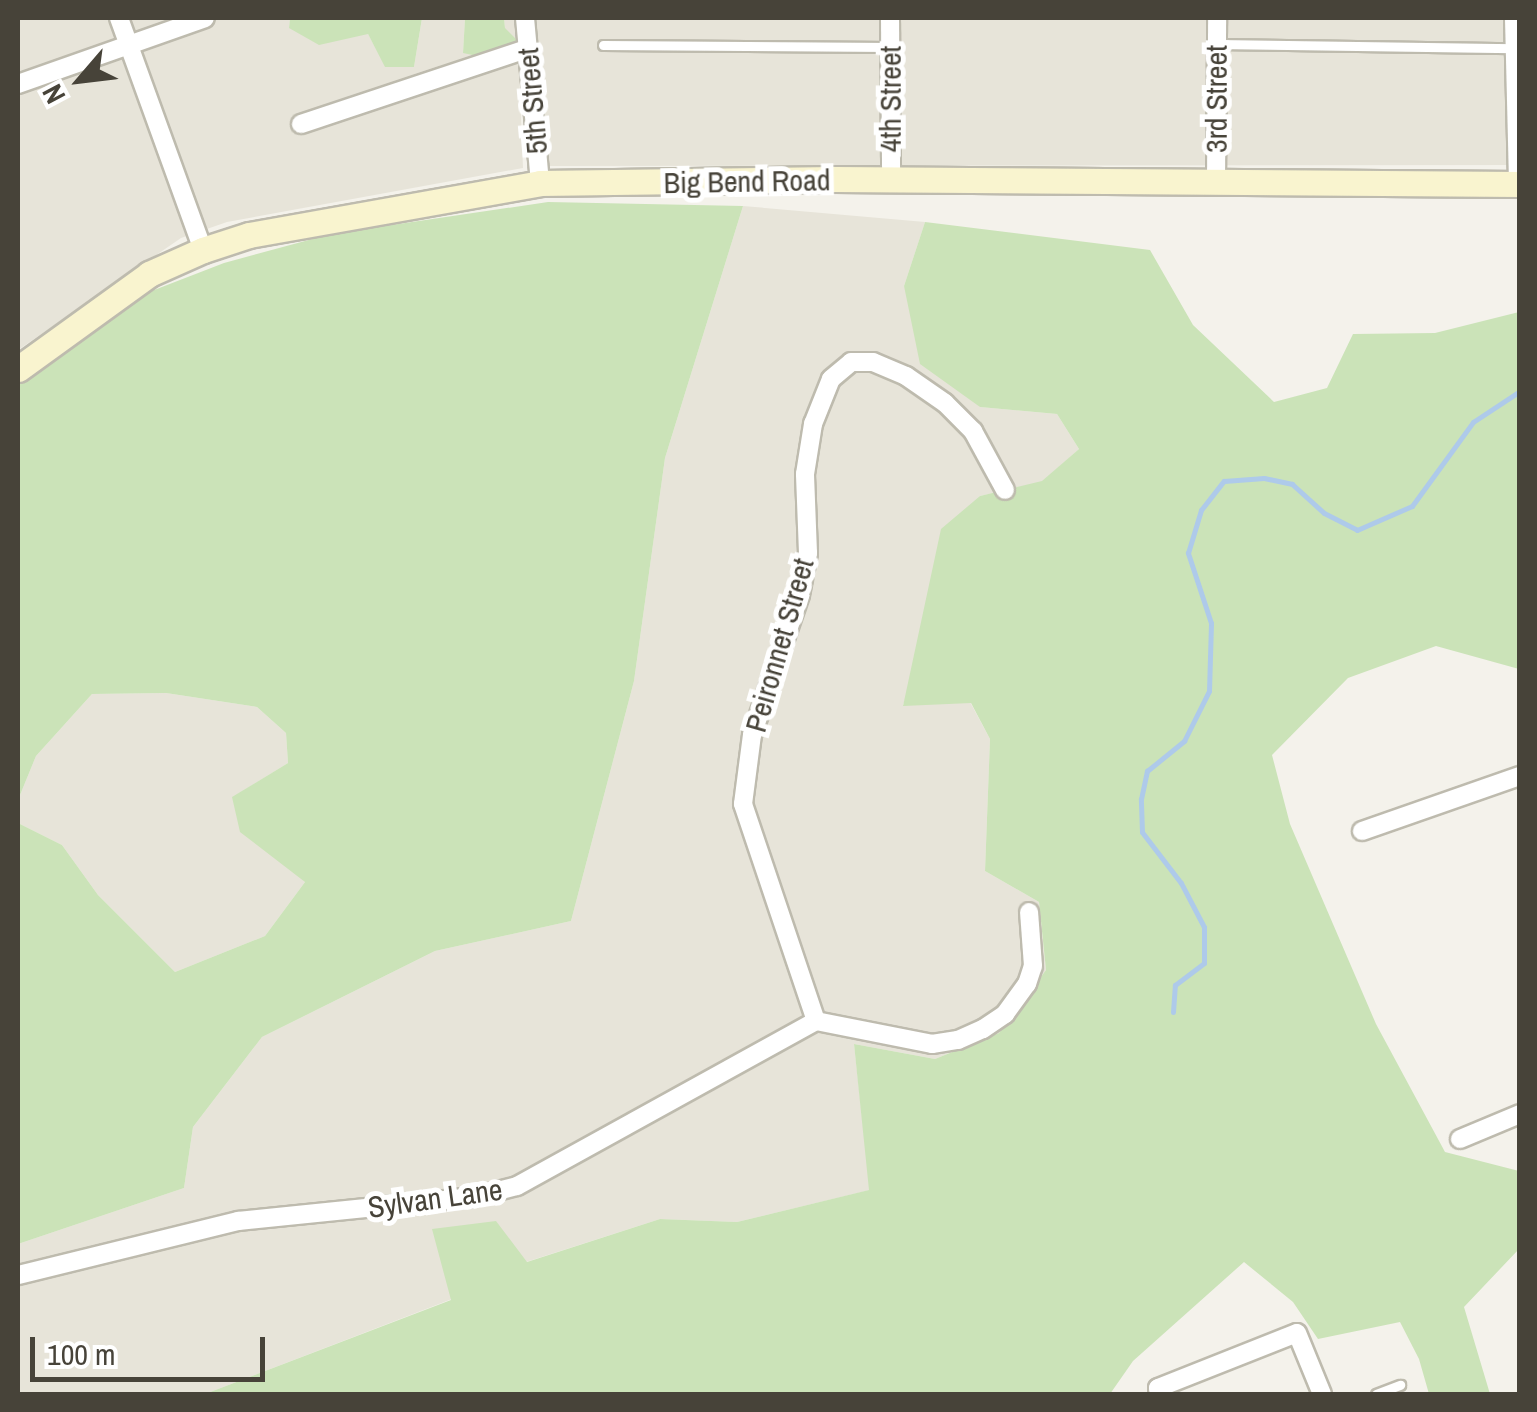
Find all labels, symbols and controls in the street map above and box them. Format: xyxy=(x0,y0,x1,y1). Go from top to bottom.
north arrow xyxy=(30,30,130,130)
street label: 3rd Street xyxy=(1198,45,1234,153)
street label: 5th Street xyxy=(509,46,555,156)
street label: 4th Street xyxy=(872,46,908,152)
text: N xyxy=(33,78,74,110)
street label: Big Bend Road xyxy=(663,162,831,200)
street label: Peironnet Street xyxy=(737,554,821,736)
street label: Sylvan Lane xyxy=(365,1171,505,1225)
scale bar xyxy=(35,1317,270,1379)
text: 100 m xyxy=(47,1334,115,1374)

